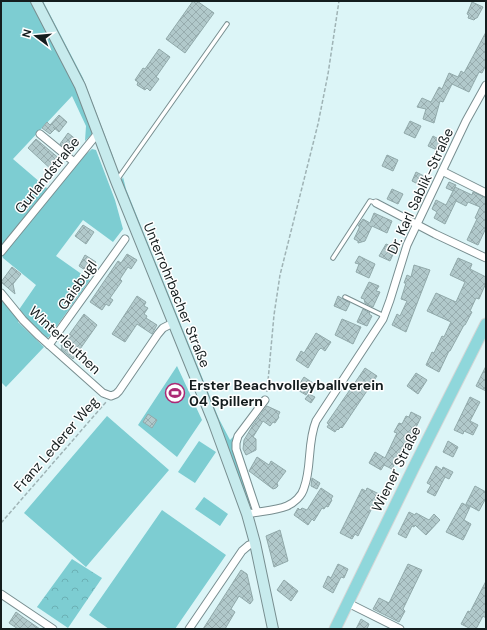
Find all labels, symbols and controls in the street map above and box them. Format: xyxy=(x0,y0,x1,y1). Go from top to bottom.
north arrow xyxy=(16,16,56,56)
text: N xyxy=(19,27,34,39)
street label: Dr. Karl Sablik-Straße xyxy=(383,125,457,257)
street label: Gurlandstraße xyxy=(11,133,83,217)
street label: Unterrohrbacher Straße xyxy=(140,220,214,370)
street label: Gaisbugl xyxy=(53,257,101,313)
street label: Winterleuthen xyxy=(25,302,105,378)
place label: Erster Beachvolleyballverein 04 Spillern xyxy=(189,376,384,410)
sports icon: Erster Beachvolleyballverein 04 Spillern xyxy=(164,382,186,404)
street label: Franz Lederer Weg xyxy=(10,392,102,495)
street label: Wiener Straße xyxy=(367,423,425,515)

